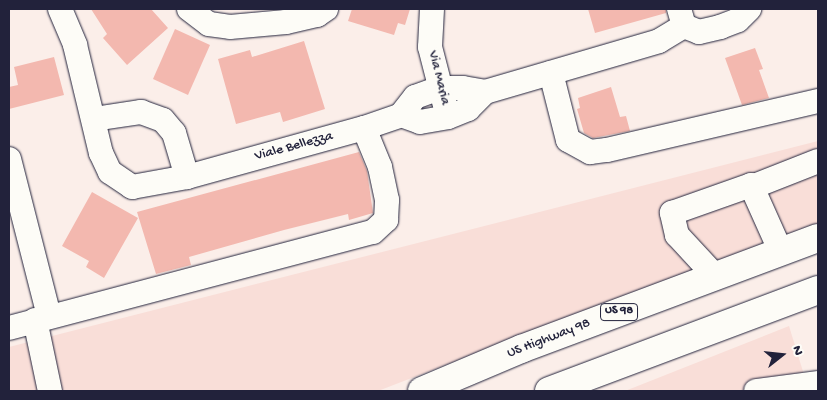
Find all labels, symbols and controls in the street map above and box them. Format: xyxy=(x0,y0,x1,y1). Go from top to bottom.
street label: Via Maria xyxy=(423,49,453,107)
street label: Viale Bellezza xyxy=(253,129,335,165)
road number: US 98 xyxy=(599,302,639,322)
street label: US Highway 98 xyxy=(505,315,593,363)
north arrow xyxy=(757,330,807,380)
text: N xyxy=(787,344,806,357)

